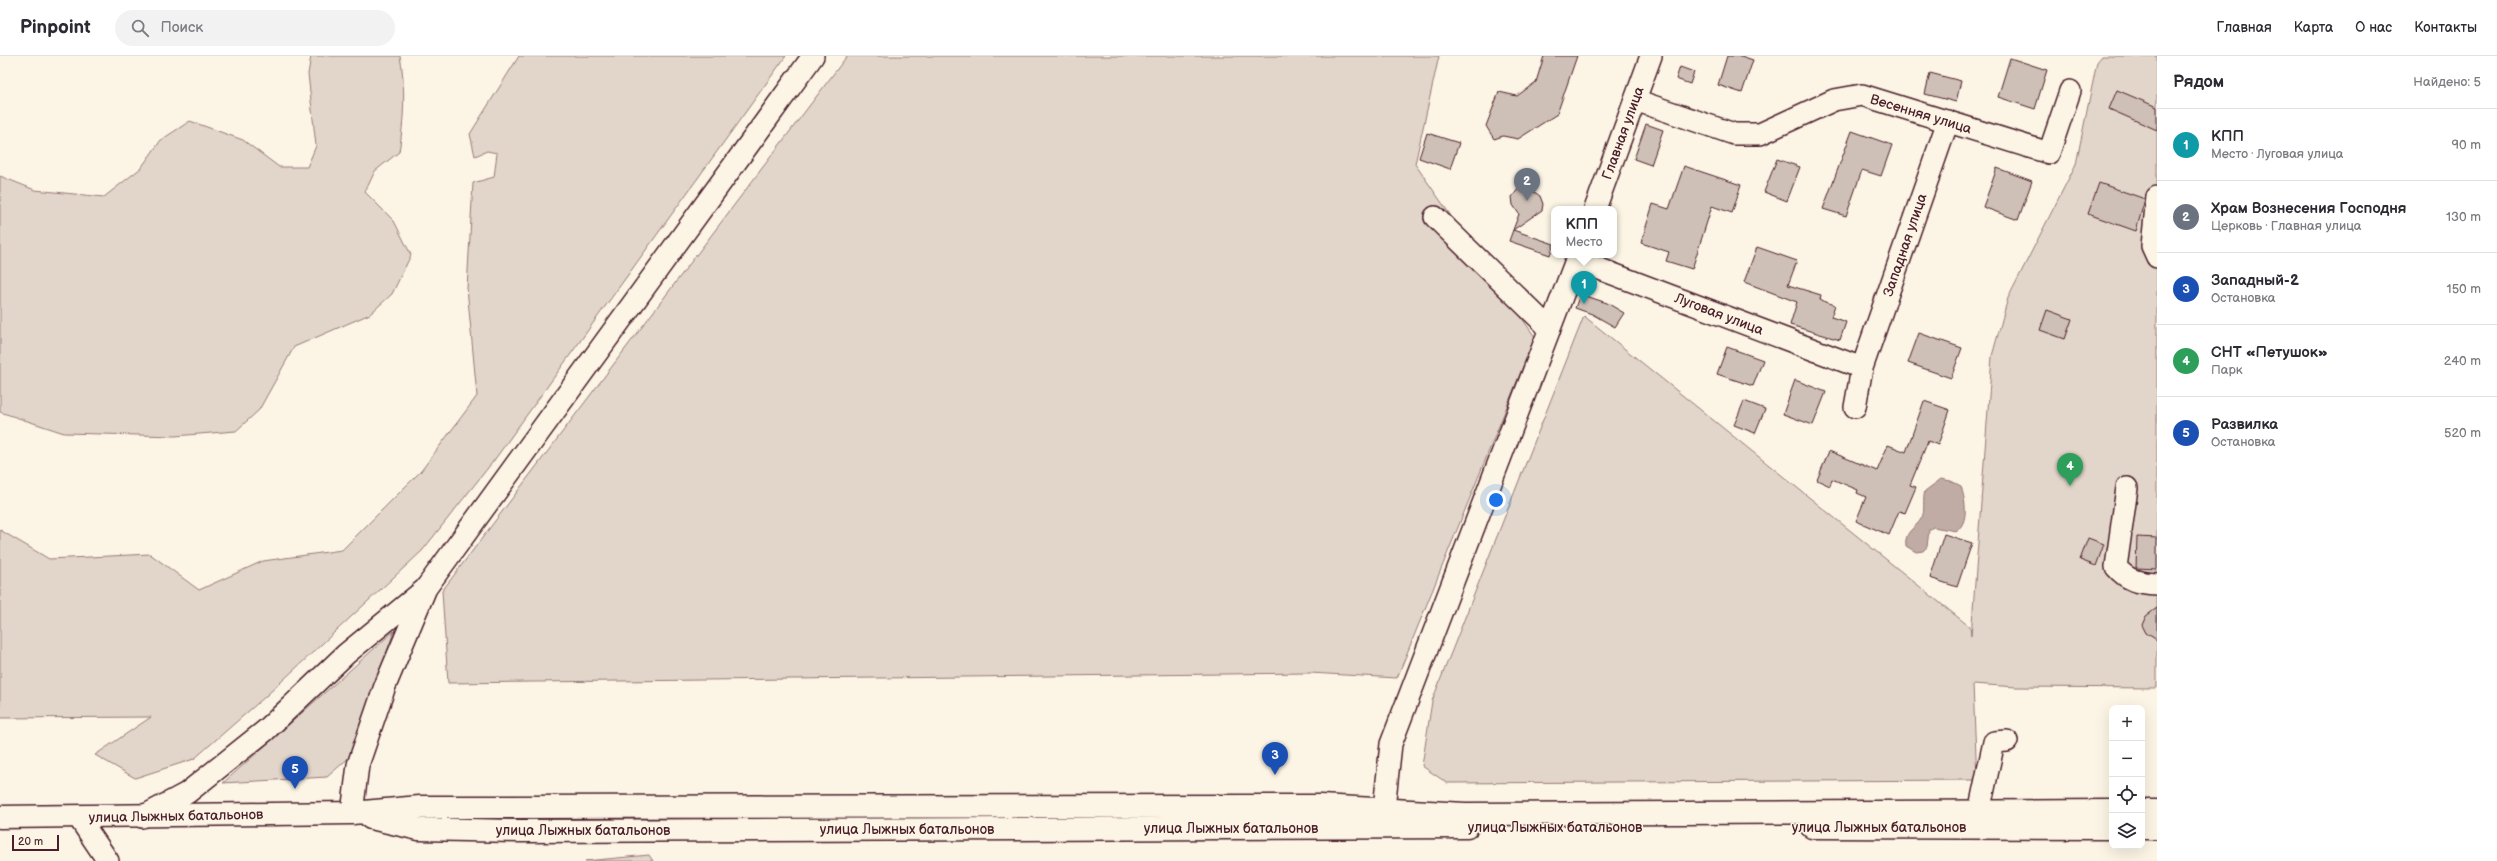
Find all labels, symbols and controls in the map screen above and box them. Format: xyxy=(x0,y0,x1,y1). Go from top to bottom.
search box xyxy=(115,10,395,46)
text: Pinpoint xyxy=(20,16,91,39)
icon: search xyxy=(129,17,151,39)
text: Поиск xyxy=(161,18,203,37)
text: Главная xyxy=(2217,19,2272,36)
text: Карта xyxy=(2294,19,2333,36)
text: О нас xyxy=(2355,19,2392,36)
text: Контакты xyxy=(2414,19,2477,36)
text: Рядом xyxy=(2173,72,2224,92)
text: Найдено: 5 xyxy=(2413,74,2481,90)
street label: Главная улица xyxy=(1598,83,1648,182)
street label: Весенняя улица xyxy=(1868,90,1975,138)
text: КПП xyxy=(2211,127,2244,146)
text: 1 xyxy=(2183,137,2189,153)
text: 90 m xyxy=(2452,137,2481,153)
text: Место · Луговая улица xyxy=(2211,146,2344,162)
pin: 2 xyxy=(1514,168,1540,201)
street label: Западная улица xyxy=(1879,191,1931,299)
text: Храм Вознесения Господня xyxy=(2211,199,2406,218)
popup xyxy=(1551,206,1617,258)
text: 2 xyxy=(2182,209,2190,225)
text: 130 m xyxy=(2446,209,2481,225)
text: КПП xyxy=(1565,215,1598,234)
text: Церковь · Главная улица xyxy=(2211,218,2362,234)
text: Место xyxy=(1565,234,1603,250)
pin: 1 xyxy=(1571,271,1597,304)
text: Западный-2 xyxy=(2211,271,2299,290)
text: 3 xyxy=(2182,281,2190,297)
text: 150 m xyxy=(2447,281,2481,297)
street label: Луговая улица xyxy=(1671,289,1766,339)
text: Остановка xyxy=(2211,290,2276,306)
text: СНТ «Петушок» xyxy=(2211,343,2328,362)
text: 4 xyxy=(2182,353,2190,369)
text: 240 m xyxy=(2444,353,2481,369)
text: Парк xyxy=(2211,362,2243,378)
text: Развилка xyxy=(2211,415,2278,434)
text: 5 xyxy=(2182,425,2190,441)
text: 520 m xyxy=(2444,425,2481,441)
text: Остановка xyxy=(2211,434,2276,450)
pin: 4 xyxy=(2057,453,2083,486)
your location xyxy=(1486,490,1506,510)
map controls xyxy=(2109,705,2145,849)
button: + xyxy=(2109,705,2145,741)
button: − xyxy=(2109,741,2145,777)
pin: 3 xyxy=(1262,742,1288,775)
pin: 5 xyxy=(282,756,308,789)
button: locate xyxy=(2109,777,2145,813)
street label: улица Лыжных батальонов xyxy=(89,806,264,826)
button: layers xyxy=(2109,813,2145,849)
street label: улица Лыжных батальонов xyxy=(1468,819,1643,836)
street label: улица Лыжных батальонов xyxy=(1792,819,1967,836)
street label: улица Лыжных батальонов xyxy=(1144,820,1319,837)
street label: улица Лыжных батальонов xyxy=(820,821,995,838)
street label: улица Лыжных батальонов xyxy=(496,822,671,839)
scale bar xyxy=(12,833,59,852)
text: 20 m xyxy=(18,835,43,848)

